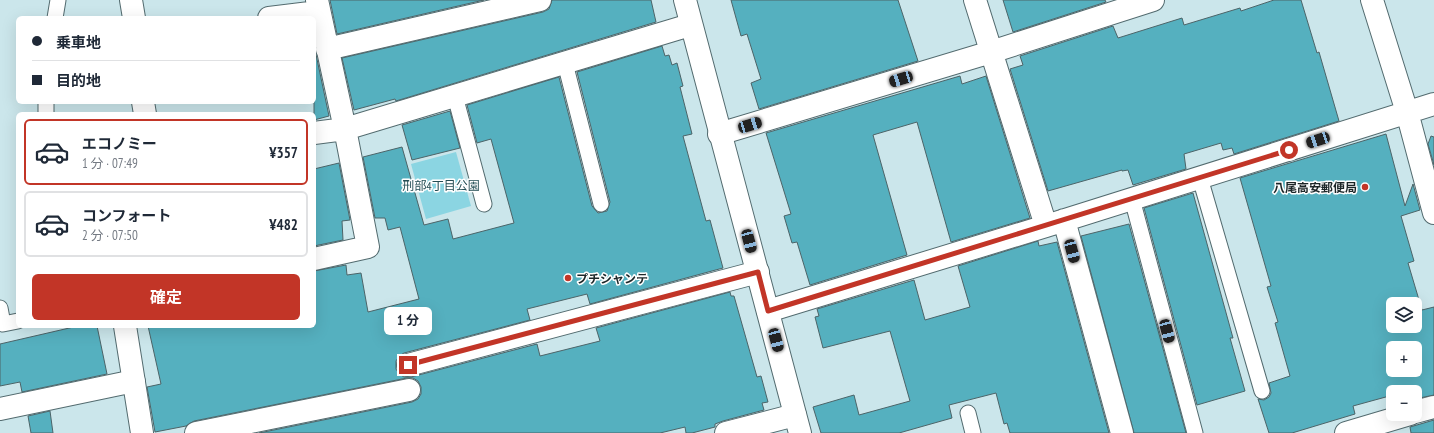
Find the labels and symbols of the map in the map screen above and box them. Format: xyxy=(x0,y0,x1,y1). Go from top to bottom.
car xyxy=(888,70,914,88)
car xyxy=(737,116,763,134)
car xyxy=(1305,131,1331,149)
route start xyxy=(1280,141,1298,159)
park label: 刑部4丁目公園 xyxy=(402,178,480,193)
place label: 八尾高安郵便局 xyxy=(1273,180,1357,195)
marker: 八尾高安郵便局 xyxy=(1360,182,1370,192)
car xyxy=(740,228,758,254)
car xyxy=(1063,238,1081,264)
place label: プチシャンテ xyxy=(576,271,648,286)
marker: プチシャンテ xyxy=(563,273,573,283)
callout: 1 分 xyxy=(384,307,432,335)
car xyxy=(1158,318,1176,344)
car xyxy=(767,327,785,353)
route end xyxy=(399,356,417,374)

